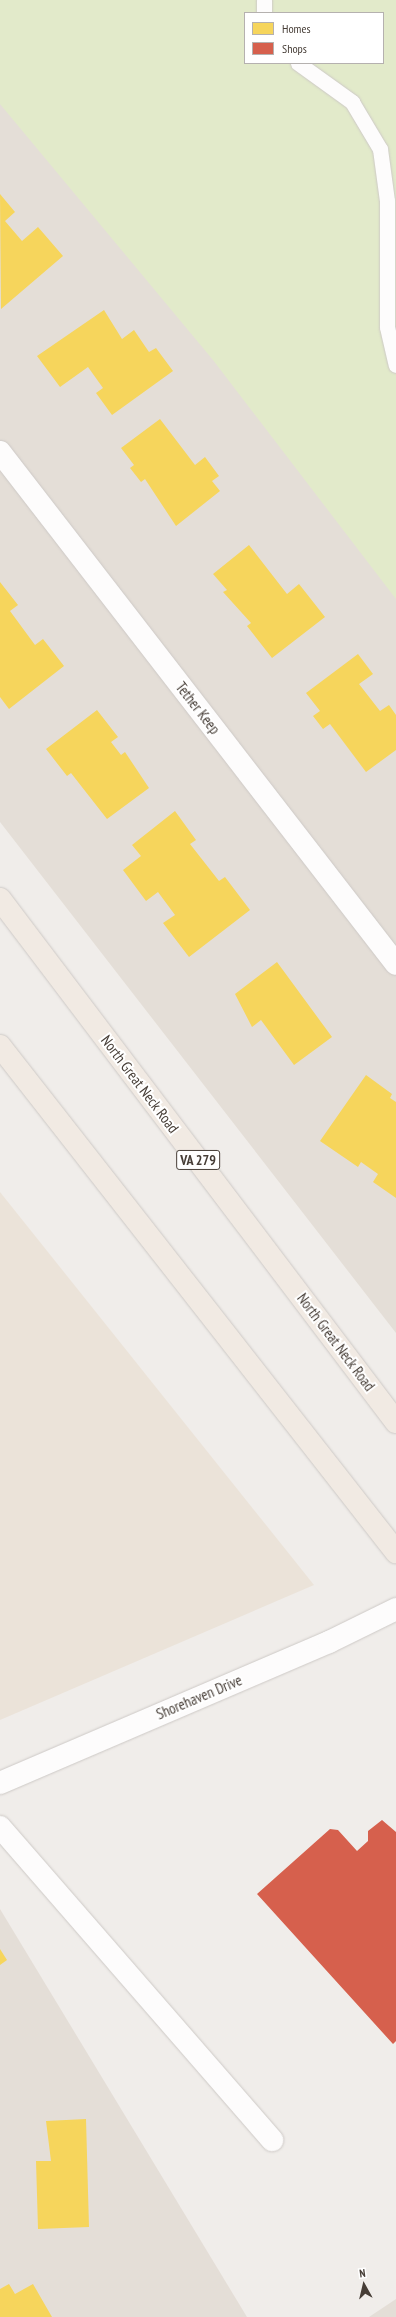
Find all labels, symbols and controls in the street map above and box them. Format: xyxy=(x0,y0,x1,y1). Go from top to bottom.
legend xyxy=(244,12,384,64)
text: Homes xyxy=(282,21,310,36)
text: Shops xyxy=(282,41,307,56)
street label: Tether Keep xyxy=(172,678,224,738)
street label: North Great Neck Road xyxy=(97,1031,183,1137)
road number: VA 279 xyxy=(175,1148,221,1172)
street label: North Great Neck Road xyxy=(293,1289,379,1395)
street label: Shorehaven Drive xyxy=(153,1671,245,1723)
north arrow xyxy=(344,2265,384,2305)
text: N xyxy=(358,2266,366,2280)

